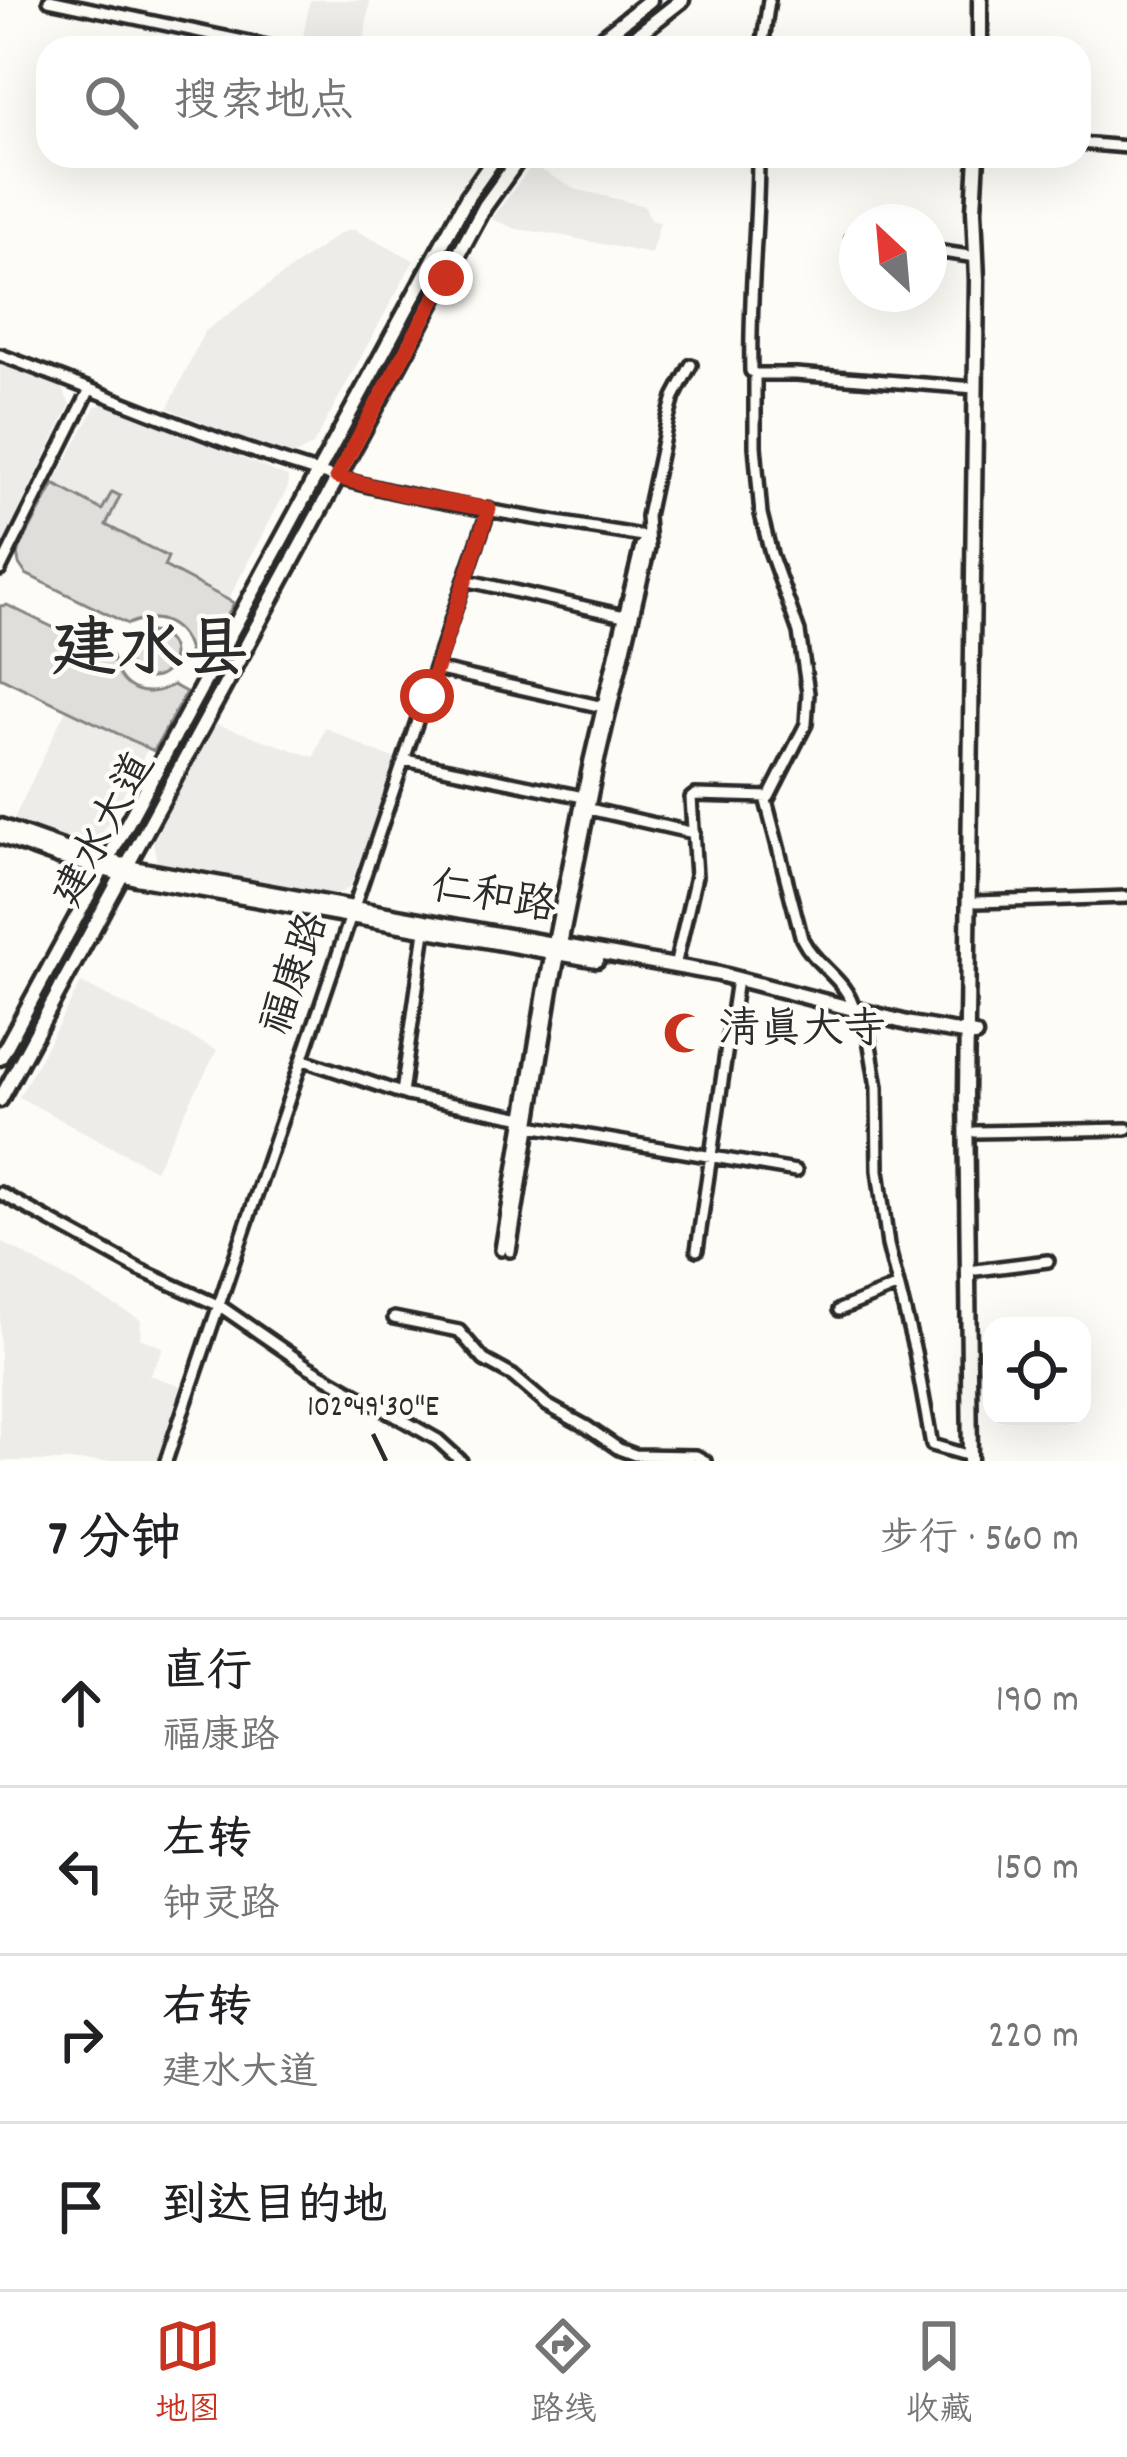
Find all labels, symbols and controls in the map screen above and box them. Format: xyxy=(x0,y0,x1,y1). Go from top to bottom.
search box xyxy=(36,36,1091,168)
icon: search xyxy=(78,69,144,135)
text: 搜索地点 xyxy=(174,73,354,137)
north arrow xyxy=(839,204,947,312)
route end xyxy=(419,251,473,305)
district label: 建水县 xyxy=(51,608,249,702)
route start xyxy=(400,669,454,723)
street label: 建水大道 xyxy=(41,743,173,919)
street label: 仁和路 xyxy=(426,860,560,940)
street label: 福康路 xyxy=(249,906,347,1044)
place label: 清真大寺 xyxy=(718,1003,886,1063)
mosque icon: 清真大寺 xyxy=(661,1010,707,1056)
map controls xyxy=(983,1317,1091,1425)
button: locate xyxy=(983,1317,1091,1425)
text: 102°49'30"E xyxy=(307,1388,439,1431)
text: 7 分钟 xyxy=(48,1507,181,1579)
text: 步行 · 560 m xyxy=(880,1514,1079,1569)
text: 直行 xyxy=(162,1643,252,1707)
icon: ahead xyxy=(48,1670,114,1736)
text: 190 m xyxy=(996,1675,1079,1730)
text: 福康路 xyxy=(162,1712,279,1767)
text: 左转 xyxy=(162,1811,252,1875)
icon: left xyxy=(48,1838,114,1904)
text: 150 m xyxy=(995,1843,1079,1898)
text: 钟灵路 xyxy=(162,1880,279,1935)
text: 右转 xyxy=(162,1979,252,2043)
icon: right xyxy=(48,2006,114,2072)
text: 220 m xyxy=(988,2011,1079,2066)
text: 建水大道 xyxy=(162,2048,318,2103)
icon: arrive xyxy=(48,2174,114,2240)
text: 到达目的地 xyxy=(162,2177,387,2241)
tab: 地图 xyxy=(155,2313,221,2436)
tab: 路线 xyxy=(530,2313,596,2436)
tab: 收藏 xyxy=(906,2313,972,2436)

